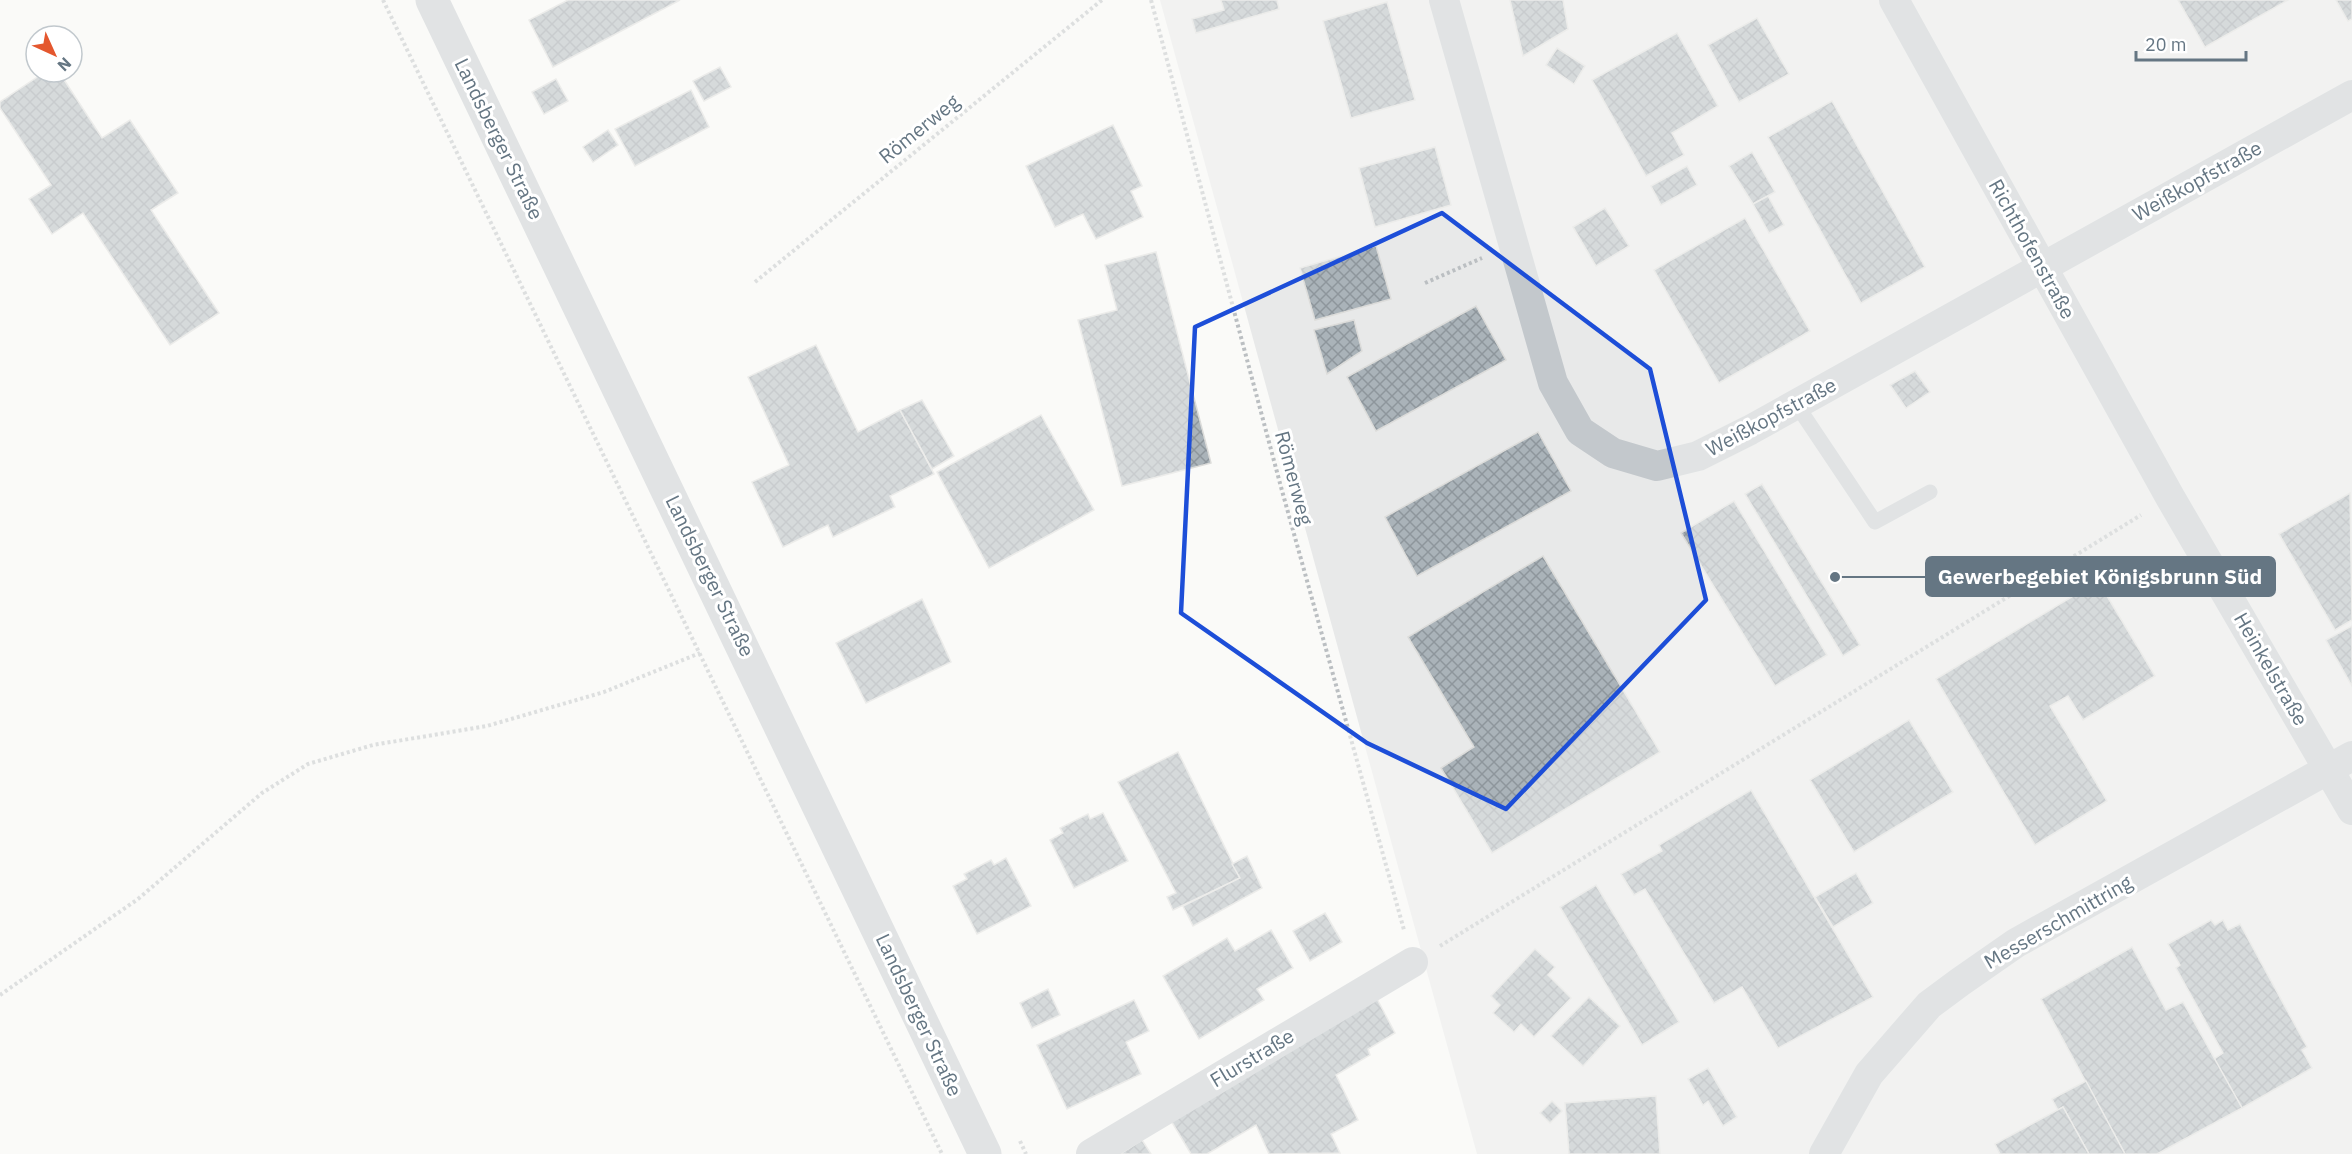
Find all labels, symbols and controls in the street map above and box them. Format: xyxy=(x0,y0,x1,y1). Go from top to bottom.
north arrow xyxy=(24,24,84,84)
scale bar xyxy=(2136,24,2246,62)
text: 20 m xyxy=(2145,33,2187,56)
text: N xyxy=(53,53,76,76)
street label: Landsberger Straße xyxy=(449,53,550,224)
street label: Römerweg xyxy=(873,88,965,169)
street label: Weißkopfstraße xyxy=(2127,134,2266,227)
street label: Richthofenstraße xyxy=(1983,174,2082,323)
street label: Weißkopfstraße xyxy=(1701,371,1841,462)
street label: Römerweg xyxy=(1269,428,1320,528)
street label: Landsberger Straße xyxy=(660,490,761,661)
callout: Gewerbegebiet Königsbrunn Süd xyxy=(1926,557,2275,596)
text: Gewerbegebiet Königsbrunn Süd xyxy=(1938,562,2262,590)
street label: Heinkelstraße xyxy=(2228,607,2315,730)
street label: Messerschmittring xyxy=(1979,868,2137,975)
street label: Landsberger Straße xyxy=(870,929,969,1101)
street label: Flurstraße xyxy=(1205,1022,1299,1093)

